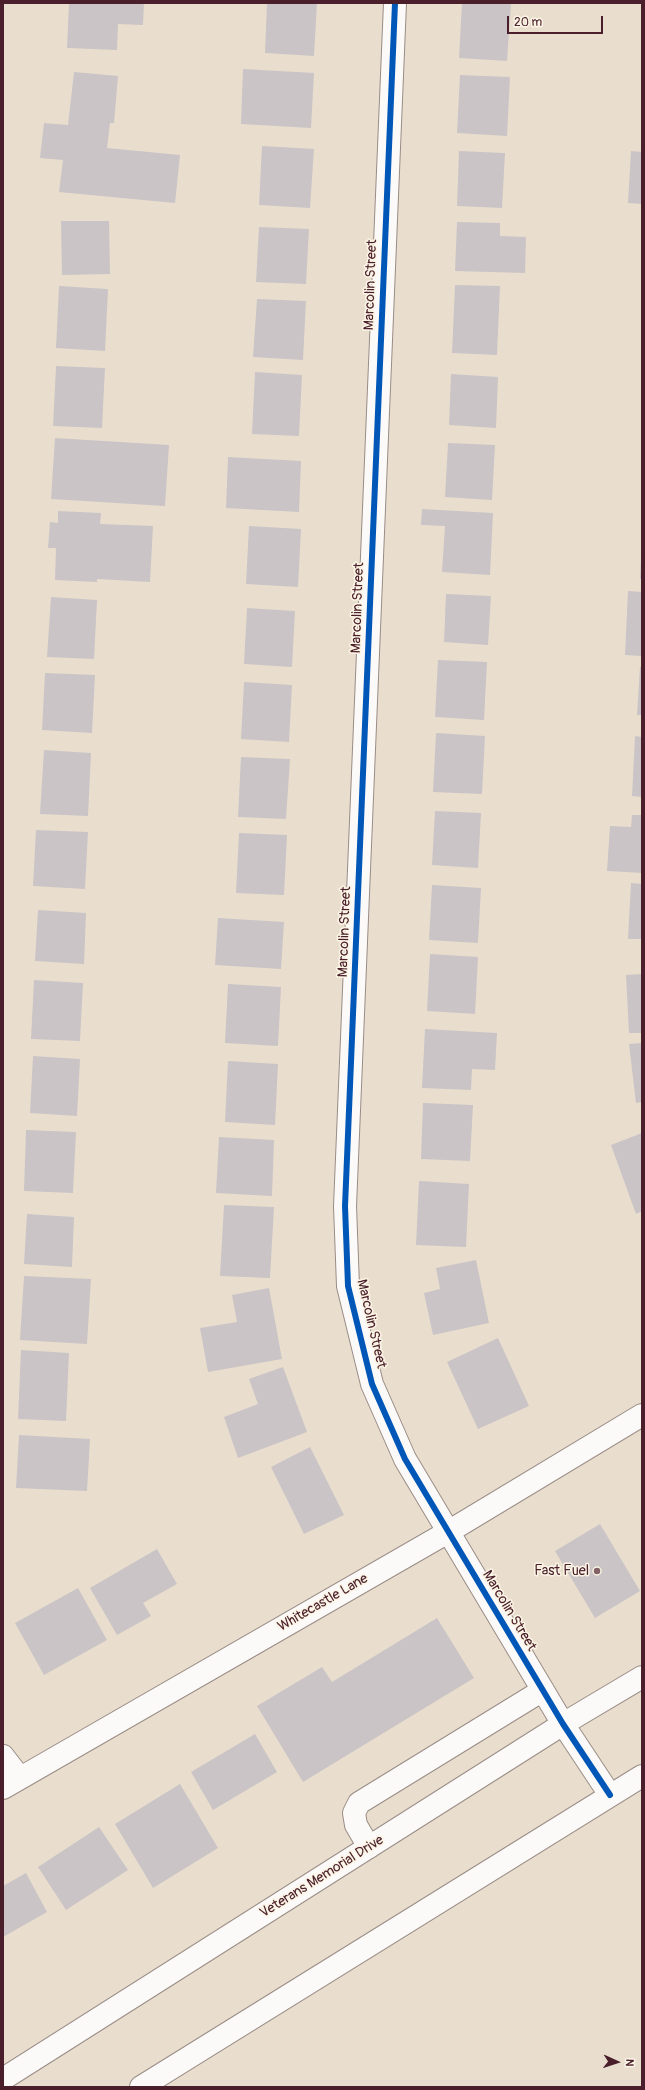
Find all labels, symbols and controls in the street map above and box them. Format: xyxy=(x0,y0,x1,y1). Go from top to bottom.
scale bar xyxy=(509,8,605,34)
text: 20 m xyxy=(514,15,542,30)
street label: Marcolin Street xyxy=(361,239,381,331)
street label: Marcolin Street xyxy=(348,562,368,654)
street label: Marcolin Street xyxy=(335,886,355,978)
street label: Marcolin Street xyxy=(353,1278,389,1370)
place label: Fast Fuel xyxy=(534,1563,589,1579)
marker: Fast Fuel xyxy=(592,1566,602,1576)
street label: Marcolin Street xyxy=(478,1568,540,1654)
street label: Whitecastle Lane xyxy=(275,1570,371,1636)
street label: Veterans Memorial Drive xyxy=(257,1832,387,1922)
north arrow xyxy=(597,2042,637,2082)
text: N xyxy=(623,2059,636,2067)

